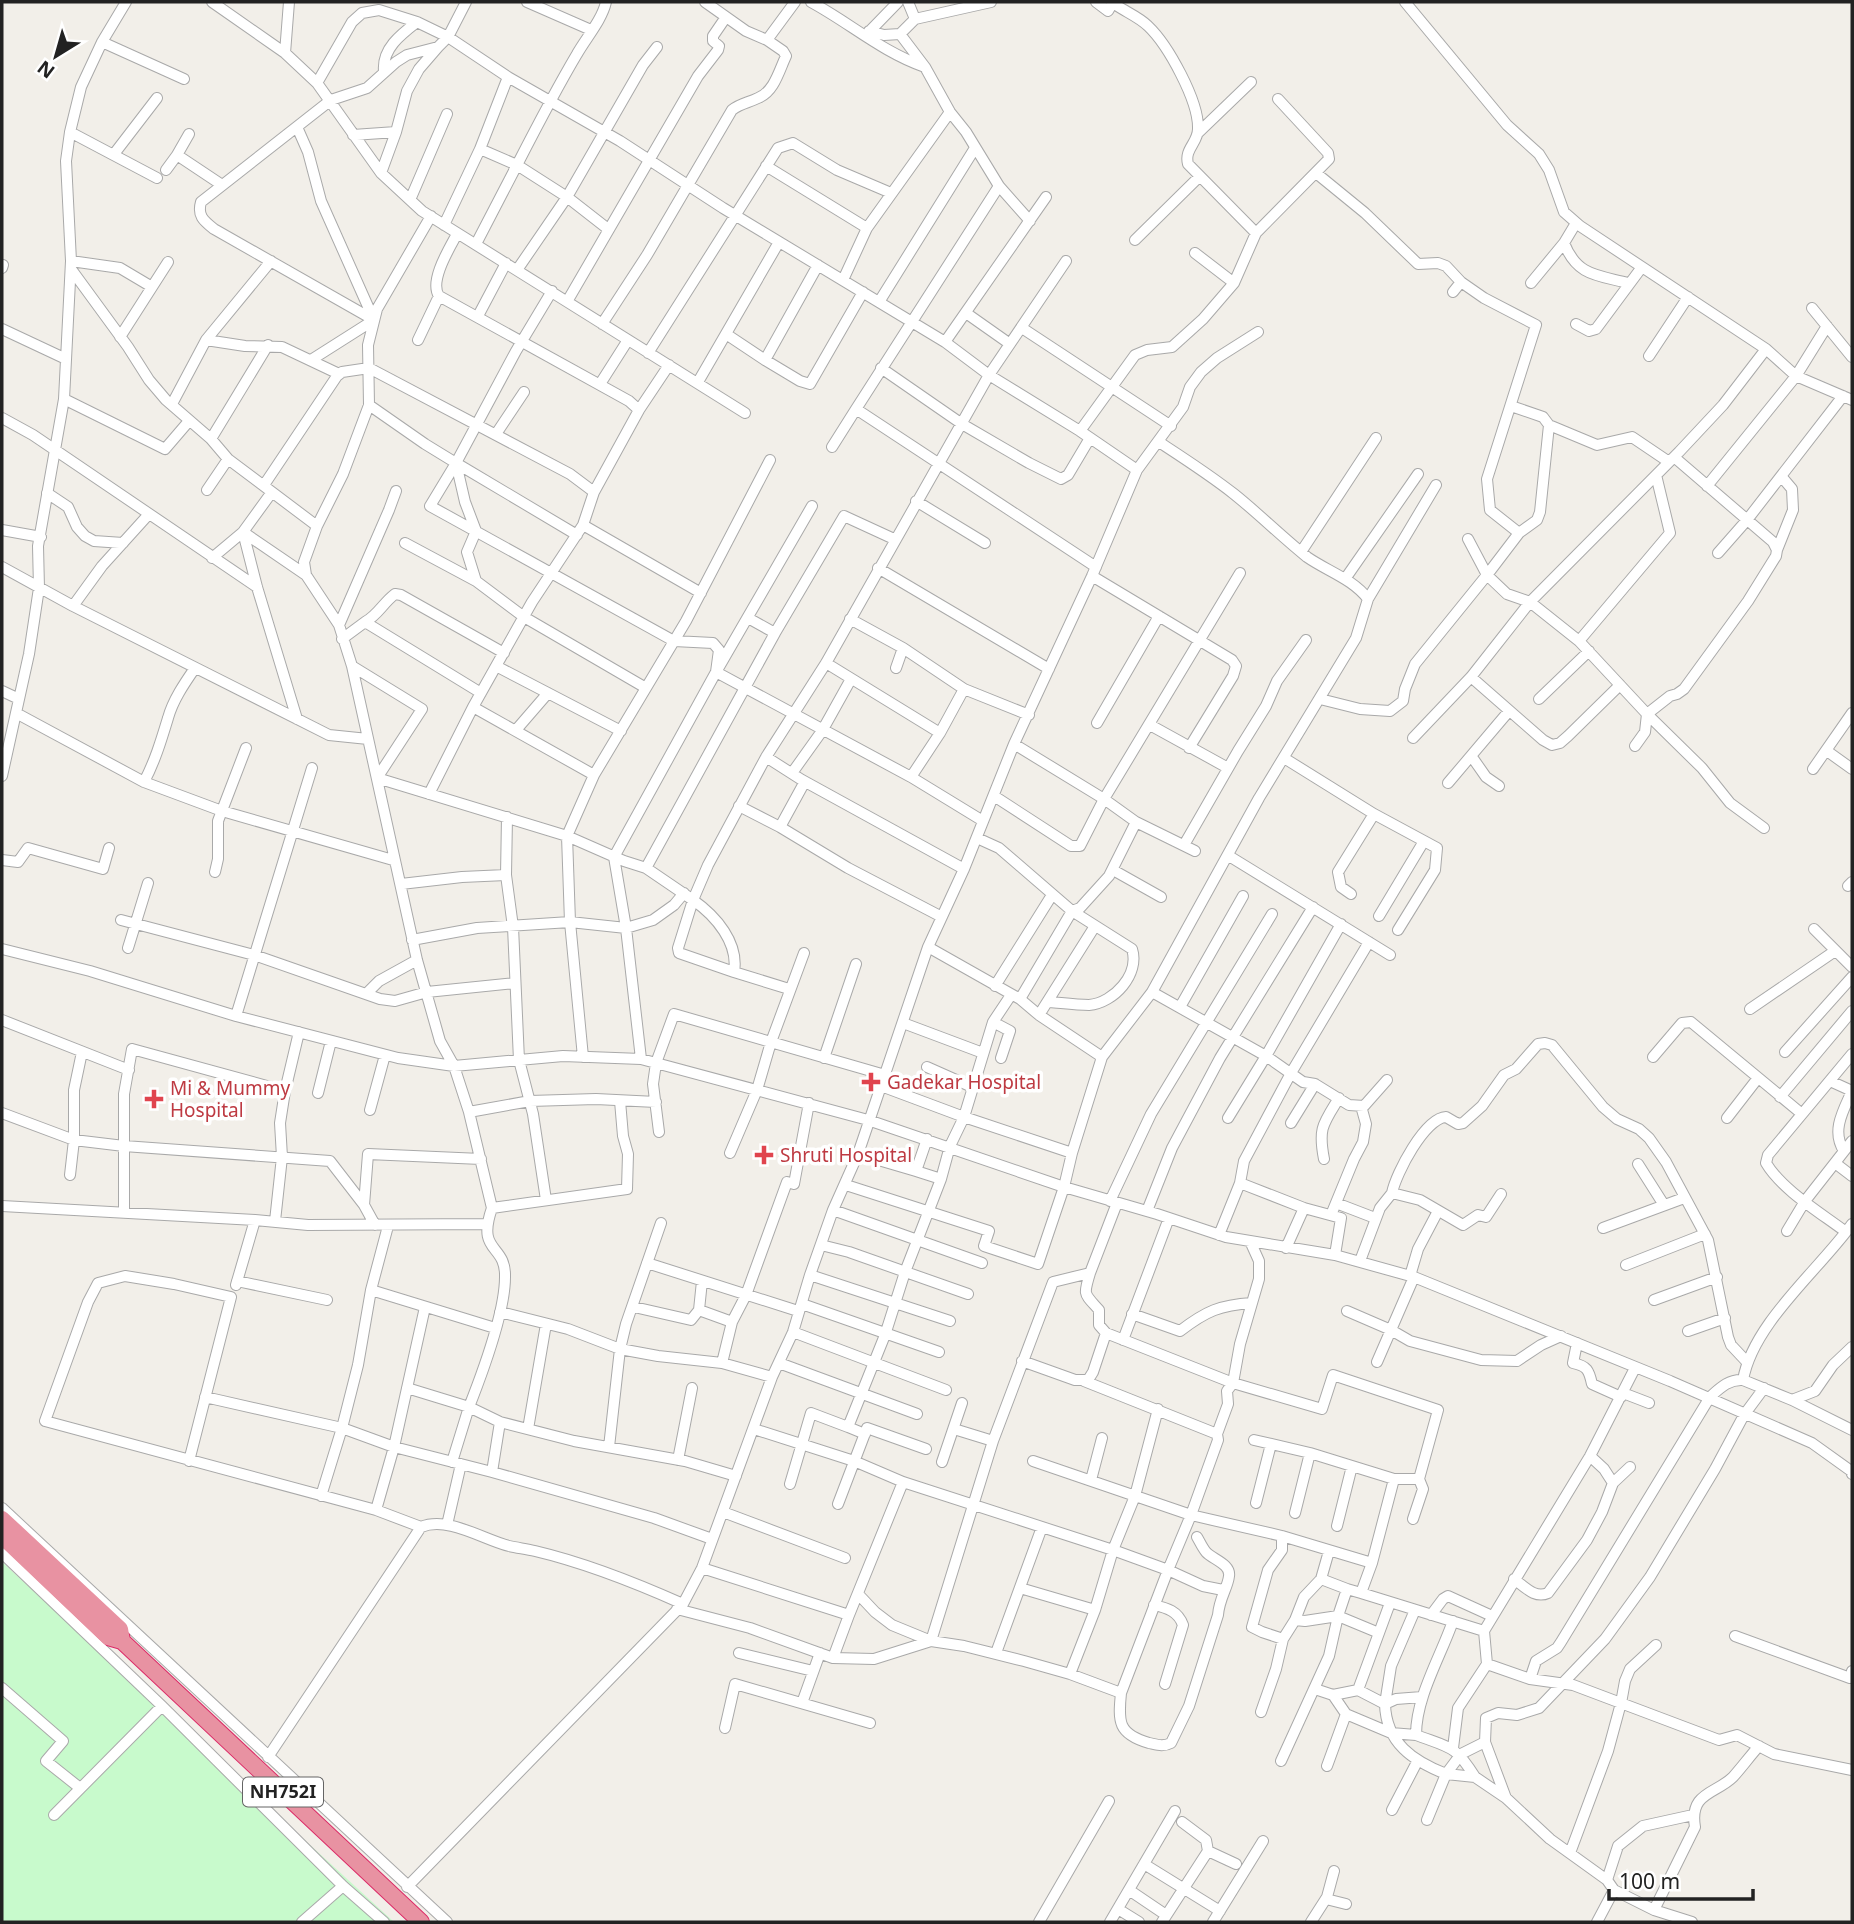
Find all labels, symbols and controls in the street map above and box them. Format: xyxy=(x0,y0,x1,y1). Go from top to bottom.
north arrow xyxy=(21,21,91,91)
text: N xyxy=(32,55,60,85)
place label: Gadekar Hospital xyxy=(887,1069,1041,1095)
marker: Gadekar Hospital xyxy=(861,1072,881,1092)
place label: Mi & Mummy Hospital xyxy=(170,1075,290,1123)
marker: Mi & Mummy Hospital xyxy=(144,1089,164,1109)
place label: Shruti Hospital xyxy=(780,1142,912,1168)
marker: Shruti Hospital xyxy=(754,1145,774,1165)
road number: NH752I xyxy=(243,1778,323,1806)
scale bar xyxy=(1609,1857,1752,1901)
text: 100 m xyxy=(1619,1867,1680,1895)

